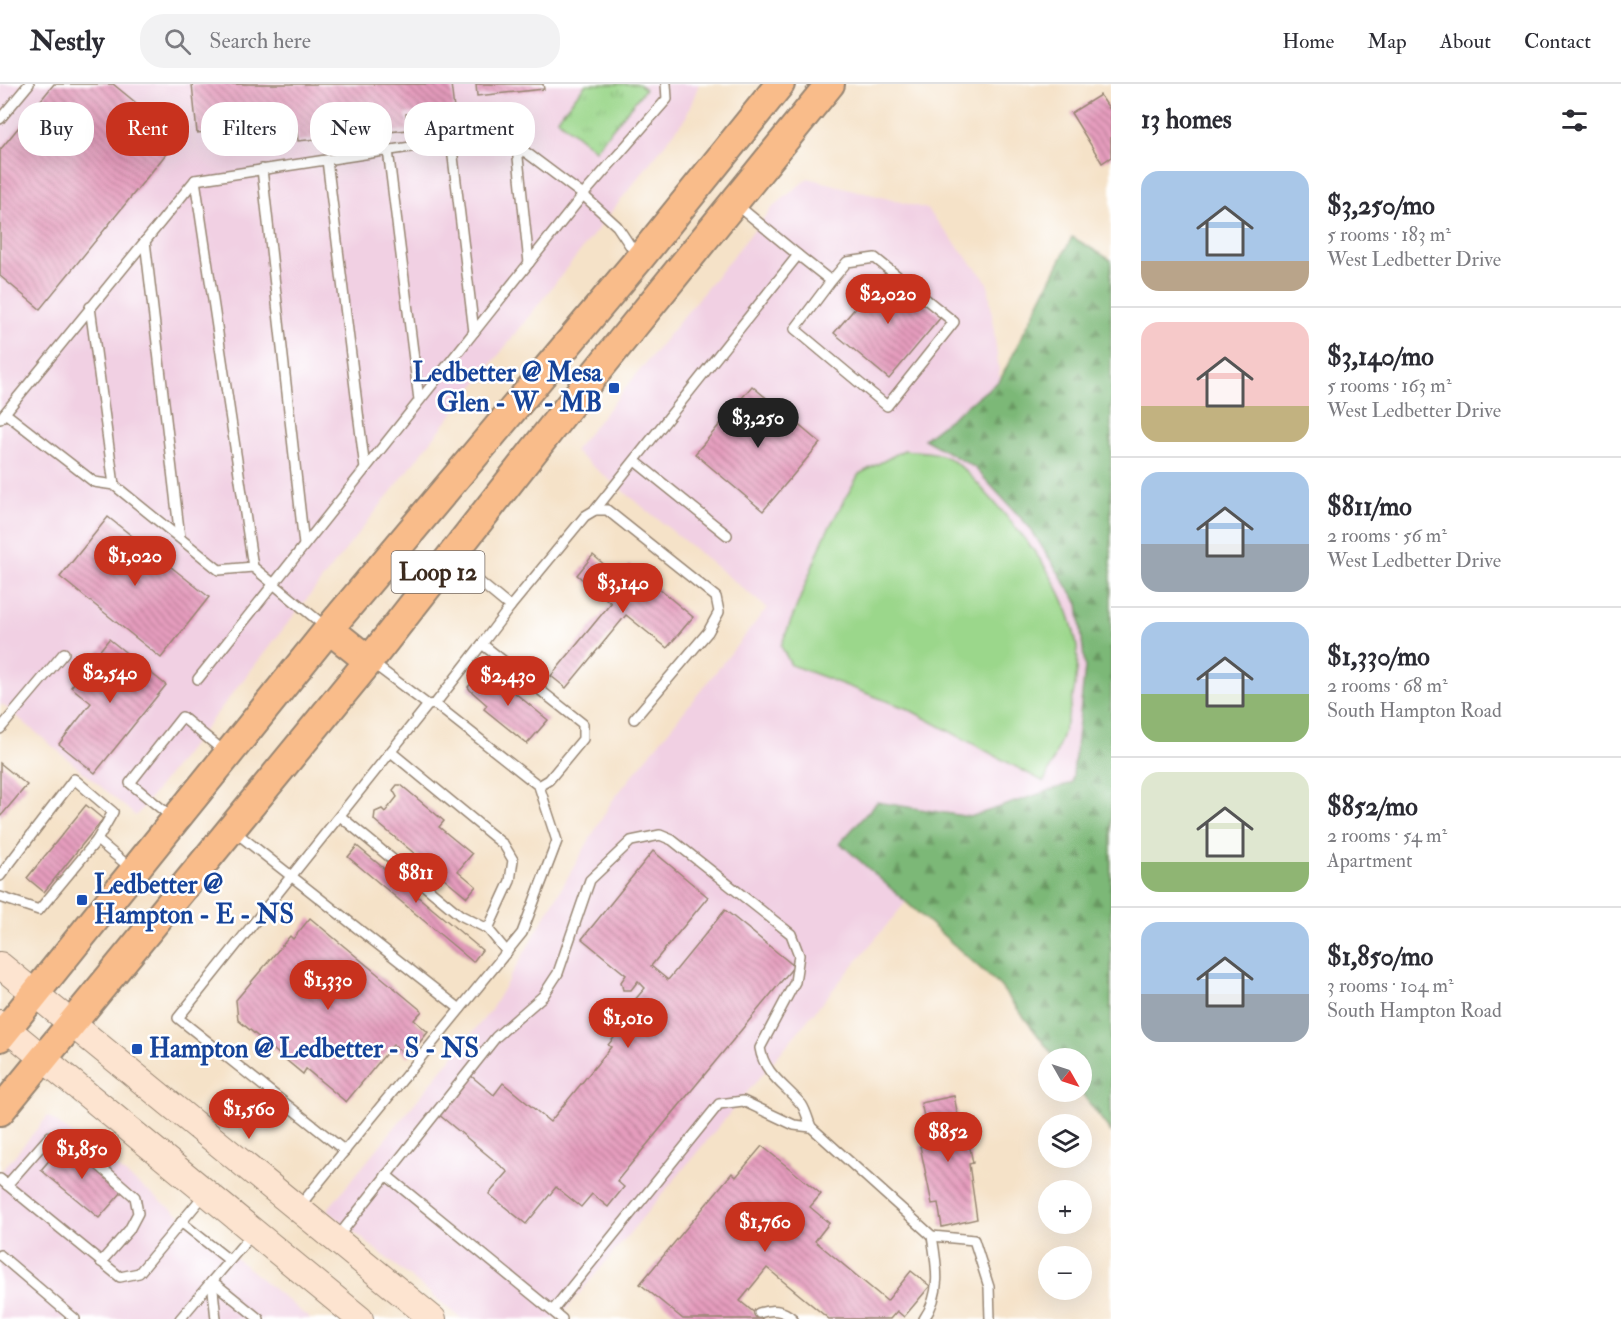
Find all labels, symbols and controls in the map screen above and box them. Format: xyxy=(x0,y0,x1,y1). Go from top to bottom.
search box xyxy=(140,14,560,68)
text: Nestly xyxy=(30,24,104,59)
icon: search xyxy=(161,25,194,58)
text: Search here xyxy=(209,27,311,55)
text: Home xyxy=(1282,28,1334,55)
text: Map xyxy=(1367,28,1407,55)
text: About xyxy=(1440,28,1491,55)
text: Contact xyxy=(1524,28,1591,55)
chip: Buy xyxy=(18,102,94,156)
chip: Rent xyxy=(106,102,189,156)
chip: Filters xyxy=(201,102,298,156)
chip: New xyxy=(310,102,392,156)
chip: Apartment xyxy=(404,102,535,156)
text: 13 homes xyxy=(1141,104,1232,136)
icon: filters xyxy=(1558,104,1591,137)
text: $3,250/mo xyxy=(1327,190,1435,222)
icon: home xyxy=(1189,195,1261,267)
text: 5 rooms · 183 m² xyxy=(1327,222,1451,247)
text: West Ledbetter Drive xyxy=(1327,247,1501,272)
pin: $2,020 xyxy=(839,274,937,325)
text: $2,020 xyxy=(860,281,916,306)
text: $3,140/mo xyxy=(1327,341,1434,373)
icon: home xyxy=(1189,346,1261,418)
place label: Ledbetter @ Mesa Glen - W - MB xyxy=(412,357,603,419)
text: 5 rooms · 163 m² xyxy=(1327,373,1452,398)
marker: Ledbetter @ Mesa Glen - W - MB xyxy=(607,381,621,395)
pin: $3,250 xyxy=(709,398,807,449)
text: West Ledbetter Drive xyxy=(1327,398,1501,423)
text: $3,250 xyxy=(732,405,784,430)
text: $811/mo xyxy=(1327,491,1412,523)
icon: home xyxy=(1189,496,1261,568)
text: 2 rooms · 56 m² xyxy=(1327,523,1447,548)
pin: $1,020 xyxy=(86,536,184,587)
text: $1,020 xyxy=(108,543,162,568)
text: West Ledbetter Drive xyxy=(1327,548,1501,573)
road number: Loop 12 xyxy=(392,551,484,593)
pin: $3,140 xyxy=(574,563,672,614)
text: $3,140 xyxy=(597,570,649,595)
text: $1,330/mo xyxy=(1327,641,1430,673)
icon: home xyxy=(1189,646,1261,718)
pin: $2,540 xyxy=(61,653,159,704)
pin: $2,430 xyxy=(459,656,557,707)
text: $2,540 xyxy=(82,660,138,685)
text: $2,430 xyxy=(480,663,536,688)
text: 2 rooms · 68 m² xyxy=(1327,673,1448,698)
text: South Hampton Road xyxy=(1327,698,1502,723)
text: $852/mo xyxy=(1327,791,1418,823)
icon: home xyxy=(1189,796,1261,868)
text: 2 rooms · 54 m² xyxy=(1327,823,1447,848)
text: Apartment xyxy=(1327,848,1412,873)
pin: $811 xyxy=(380,853,452,904)
text: $811 xyxy=(399,860,434,885)
place label: Ledbetter @ Hampton - E - NS xyxy=(94,869,294,932)
marker: Ledbetter @ Hampton - E - NS xyxy=(75,893,89,907)
text: $1,850/mo xyxy=(1327,941,1433,973)
icon: home xyxy=(1189,946,1261,1018)
pin: $1,330 xyxy=(279,960,377,1011)
text: $1,330 xyxy=(304,967,352,992)
text: 3 rooms · 104 m² xyxy=(1327,973,1454,998)
pin: $1,010 xyxy=(579,998,677,1049)
text: South Hampton Road xyxy=(1327,998,1502,1023)
text: $1,010 xyxy=(603,1005,653,1030)
place label: Hampton @ Ledbetter - S - NS xyxy=(149,1033,479,1066)
marker: Hampton @ Ledbetter - S - NS xyxy=(130,1042,144,1056)
north arrow xyxy=(1038,1048,1092,1102)
map controls xyxy=(1038,1048,1092,1300)
pin: $1,560 xyxy=(200,1089,298,1140)
text: $1,560 xyxy=(223,1096,275,1121)
pin: $852 xyxy=(912,1112,984,1163)
button: layers xyxy=(1038,1114,1092,1168)
text: $852 xyxy=(928,1119,968,1144)
pin: $1,850 xyxy=(33,1129,131,1180)
text: $1,850 xyxy=(56,1136,108,1161)
button: + xyxy=(1038,1180,1092,1234)
pin: $1,760 xyxy=(716,1202,814,1253)
text: $1,760 xyxy=(739,1209,791,1234)
button: − xyxy=(1038,1246,1092,1300)

